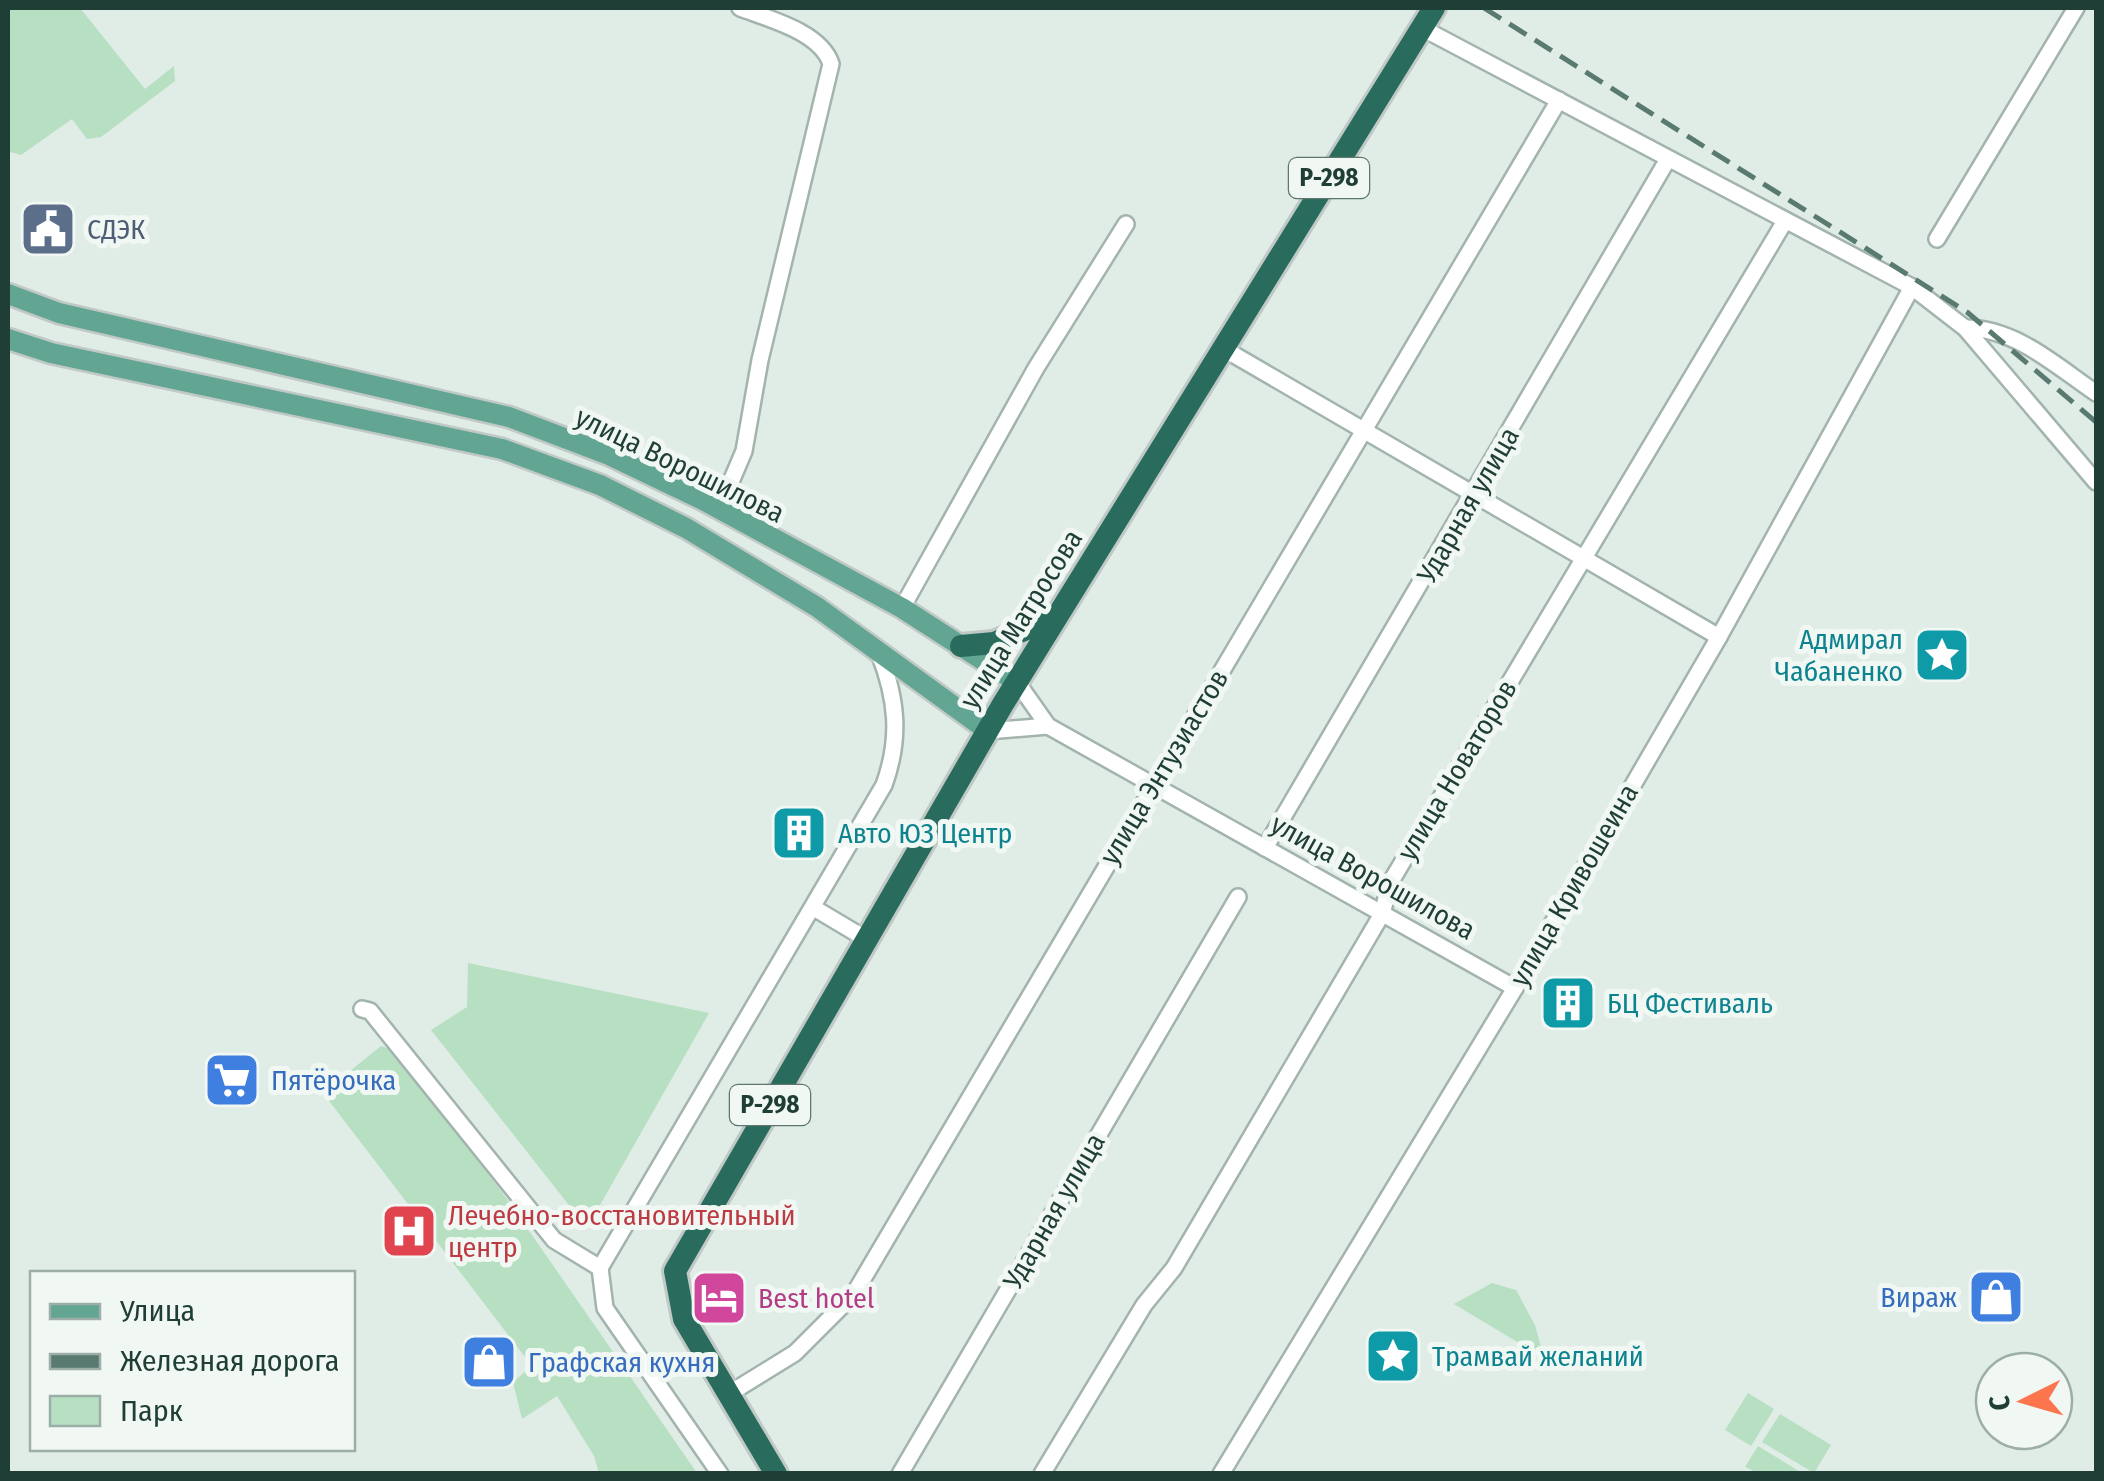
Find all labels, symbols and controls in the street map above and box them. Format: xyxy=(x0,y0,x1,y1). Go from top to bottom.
road number: Р-298 xyxy=(1289,158,1369,198)
public building icon: СДЭК xyxy=(18,199,78,259)
place label: СДЭК xyxy=(87,213,145,246)
street label: улица Ворошилова xyxy=(570,400,790,530)
street label: Ударная улица xyxy=(1410,421,1526,590)
street label: улица Матросова xyxy=(953,524,1089,714)
place label: Адмирал Чабаненко xyxy=(1775,623,1903,688)
place icon: Адмирал Чабаненко xyxy=(1912,625,1972,685)
street label: улица Энтузиастов xyxy=(1093,664,1235,870)
street label: улица Новаторов xyxy=(1390,674,1524,866)
street label: улица Кривошеина xyxy=(1503,778,1645,992)
building icon: Авто ЮЗ Центр xyxy=(769,803,829,863)
street label: улица Ворошилова xyxy=(1265,807,1481,947)
place label: Авто ЮЗ Центр xyxy=(838,817,1012,850)
building icon: БЦ Фестиваль xyxy=(1538,973,1598,1033)
place label: БЦ Фестиваль xyxy=(1607,987,1773,1020)
supermarket icon: Пятёрочка xyxy=(202,1050,262,1110)
place label: Пятёрочка xyxy=(271,1064,396,1097)
road number: Р-298 xyxy=(730,1085,810,1125)
street label: Ударная улица xyxy=(996,1127,1112,1296)
place label: Лечебно-восстановительный центр xyxy=(448,1199,796,1264)
hospital icon: Лечебно-восстановительный центр xyxy=(379,1201,439,1261)
shop icon: Вираж xyxy=(1966,1267,2026,1327)
hotel icon: Best hotel xyxy=(689,1268,749,1328)
legend xyxy=(30,1271,355,1451)
place label: Вираж xyxy=(1880,1281,1957,1314)
place label: Best hotel xyxy=(758,1282,874,1315)
text: Улица xyxy=(119,1293,195,1329)
place icon: Трамвай желаний xyxy=(1363,1326,1423,1386)
shop icon: Графская кухня xyxy=(459,1332,519,1392)
place label: Трамвай желаний xyxy=(1432,1340,1644,1373)
text: Железная дорога xyxy=(120,1343,340,1379)
place label: Графская кухня xyxy=(528,1346,715,1379)
north arrow xyxy=(1974,1351,2074,1451)
text: Парк xyxy=(120,1393,183,1429)
text: С xyxy=(1982,1394,2017,1412)

